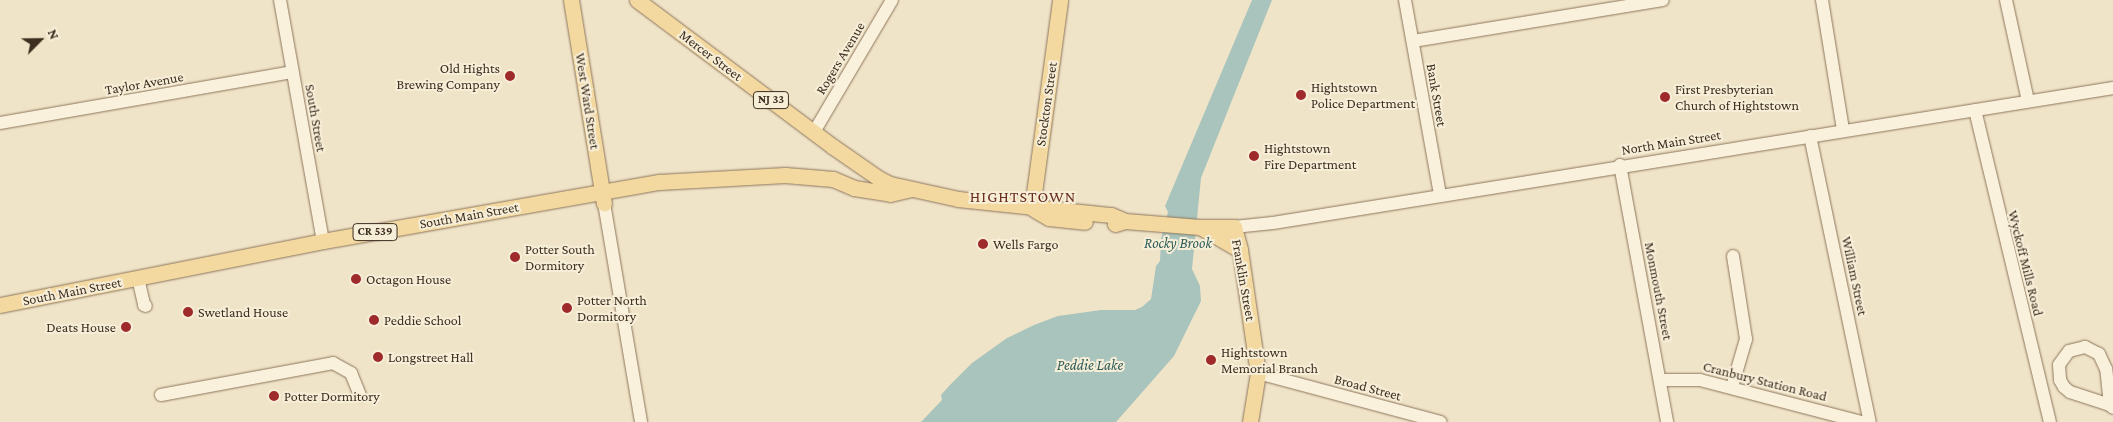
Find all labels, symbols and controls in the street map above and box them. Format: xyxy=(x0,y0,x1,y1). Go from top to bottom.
north arrow xyxy=(15,15,65,65)
street label: Rogers Avenue xyxy=(812,19,868,97)
street label: Mercer Street xyxy=(676,26,746,84)
text: N xyxy=(45,27,63,42)
street label: West Ward Street xyxy=(572,52,604,150)
place label: Old Hights Brewing Company xyxy=(396,60,500,92)
street label: Stockton Street xyxy=(1032,61,1060,147)
street label: Bank Street xyxy=(1423,62,1451,128)
street label: Taylor Avenue xyxy=(103,68,185,98)
marker: Old Hights Brewing Company xyxy=(504,70,516,82)
place label: Hightstown Police Department xyxy=(1311,79,1415,111)
place label: First Presbyterian Church of Hightstown xyxy=(1675,81,1799,114)
street label: South Street xyxy=(302,83,330,153)
marker: Hightstown Police Department xyxy=(1295,89,1307,101)
road number: NJ 33 xyxy=(752,90,790,110)
marker: First Presbyterian Church of Hightstown xyxy=(1659,91,1671,103)
street label: North Main Street xyxy=(1620,126,1722,158)
place label: Hightstown Fire Department xyxy=(1264,140,1356,172)
marker: Hightstown Fire Department xyxy=(1248,150,1260,162)
district label: HIGHTSTOWN xyxy=(969,187,1077,207)
street label: South Main Street xyxy=(418,198,520,232)
street label: Wyckoff Mills Road xyxy=(2005,208,2047,318)
road number: CR 539 xyxy=(352,222,398,242)
water label: Rocky Brook xyxy=(1144,235,1212,253)
street label: William Street xyxy=(1838,235,1872,317)
place label: Wells Fargo xyxy=(993,236,1058,252)
marker: Wells Fargo xyxy=(977,238,989,250)
street label: Franklin Street xyxy=(1229,238,1259,322)
place label: Potter South Dormitory xyxy=(525,241,595,274)
street label: Monmouth Street xyxy=(1641,241,1677,341)
marker: Potter South Dormitory xyxy=(509,251,521,263)
place label: Octagon House xyxy=(366,271,451,287)
street label: South Main Street xyxy=(21,273,123,309)
marker: Octagon House xyxy=(350,273,362,285)
place label: Potter North Dormitory xyxy=(577,292,647,324)
marker: Potter North Dormitory xyxy=(561,302,573,314)
place label: Swetland House xyxy=(198,304,288,320)
marker: Swetland House xyxy=(182,306,194,318)
place label: Peddie School xyxy=(384,312,461,328)
marker: Peddie School xyxy=(368,314,380,326)
place label: Deats House xyxy=(46,319,116,335)
marker: Deats House xyxy=(120,321,132,333)
place label: Hightstown Memorial Branch xyxy=(1221,344,1318,377)
place label: Longstreet Hall xyxy=(388,349,474,365)
marker: Longstreet Hall xyxy=(372,351,384,363)
marker: Hightstown Memorial Branch xyxy=(1205,354,1217,366)
water label: Peddie Lake xyxy=(1057,357,1123,375)
street label: Cranbury Station Road xyxy=(1701,357,1829,405)
street label: Broad Street xyxy=(1333,370,1403,404)
place label: Potter Dormitory xyxy=(284,388,380,404)
marker: Potter Dormitory xyxy=(268,390,280,402)

